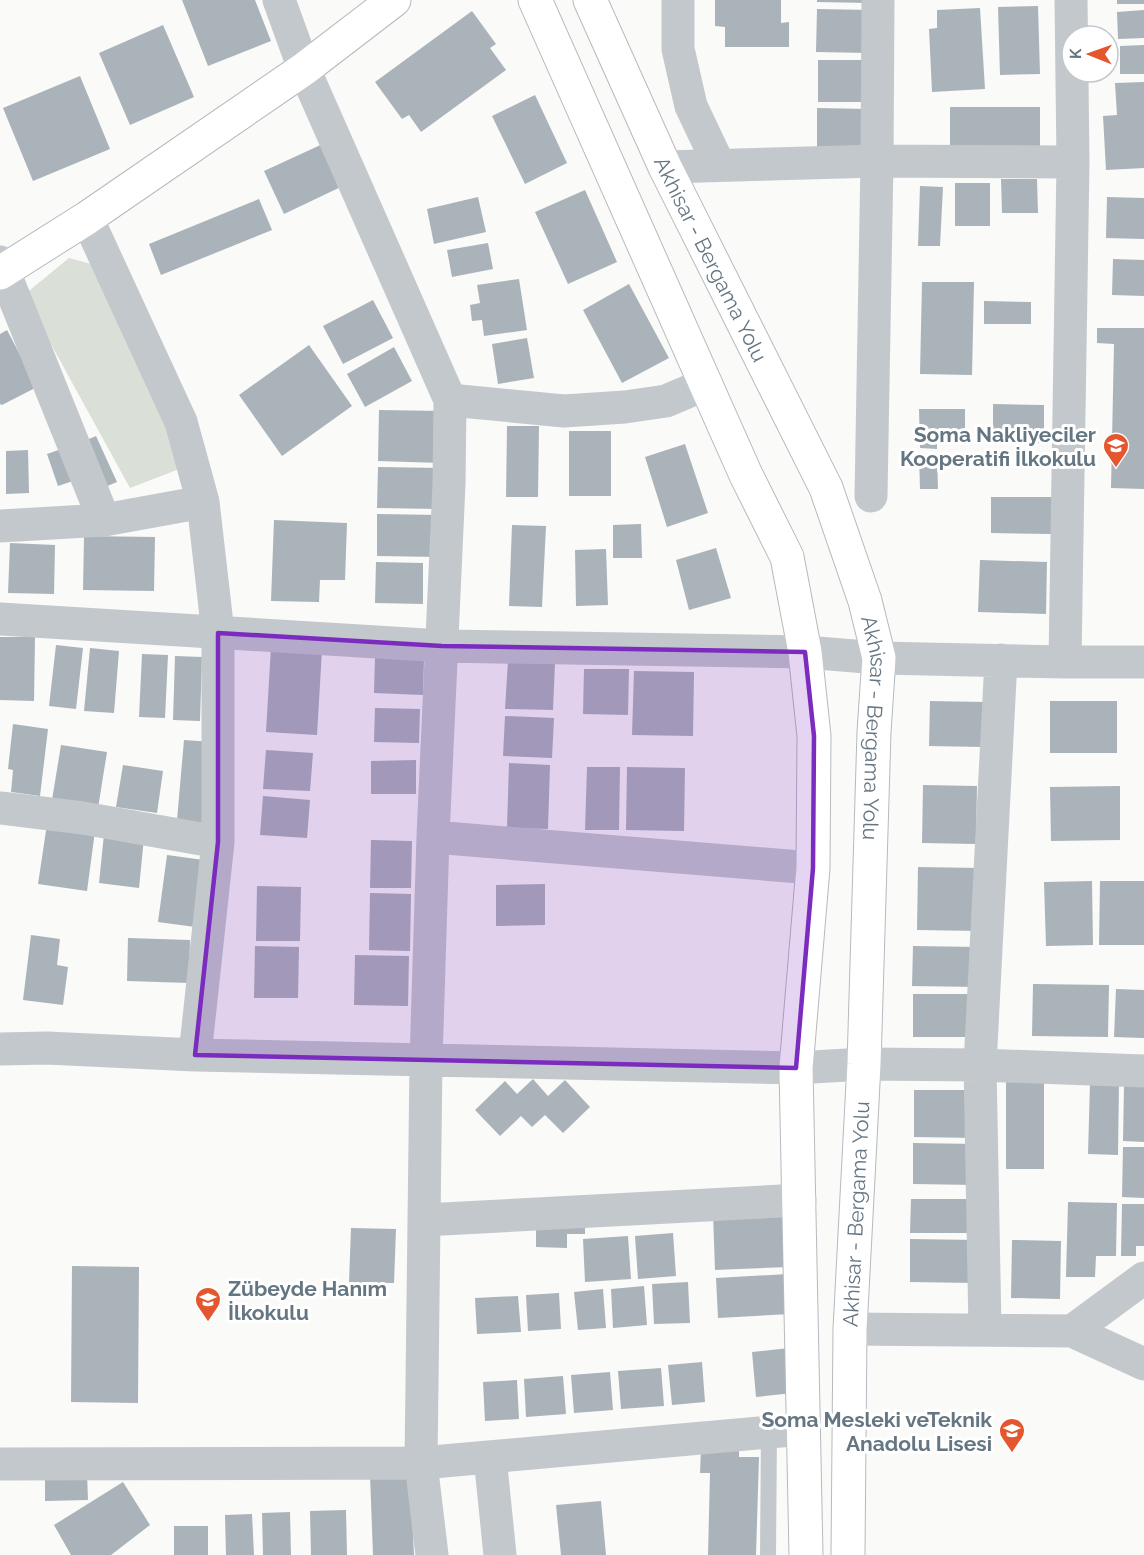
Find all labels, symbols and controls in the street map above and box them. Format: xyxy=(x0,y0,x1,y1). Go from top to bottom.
north arrow xyxy=(1060,24,1120,84)
text: K xyxy=(1066,48,1085,59)
street label: Akhisar - Bergama Yolu xyxy=(649,153,773,366)
place label: Soma Nakliyeciler Kooperatifi İlkokulu xyxy=(900,422,1096,471)
school or university icon: Soma Nakliyeciler Kooperatifi İlkokulu xyxy=(1101,431,1131,469)
street label: Akhisar - Bergama Yolu xyxy=(857,613,892,841)
street label: Akhisar - Bergama Yolu xyxy=(838,1101,874,1327)
place label: Zübeyde Hanım İlkokulu xyxy=(228,1276,387,1325)
school or university icon: Zübeyde Hanım İlkokulu xyxy=(193,1285,223,1323)
place label: Soma Mesleki veTeknik Anadolu Lisesi xyxy=(761,1407,992,1456)
school or university icon: Soma Mesleki veTeknik Anadolu Lisesi xyxy=(997,1416,1027,1454)

